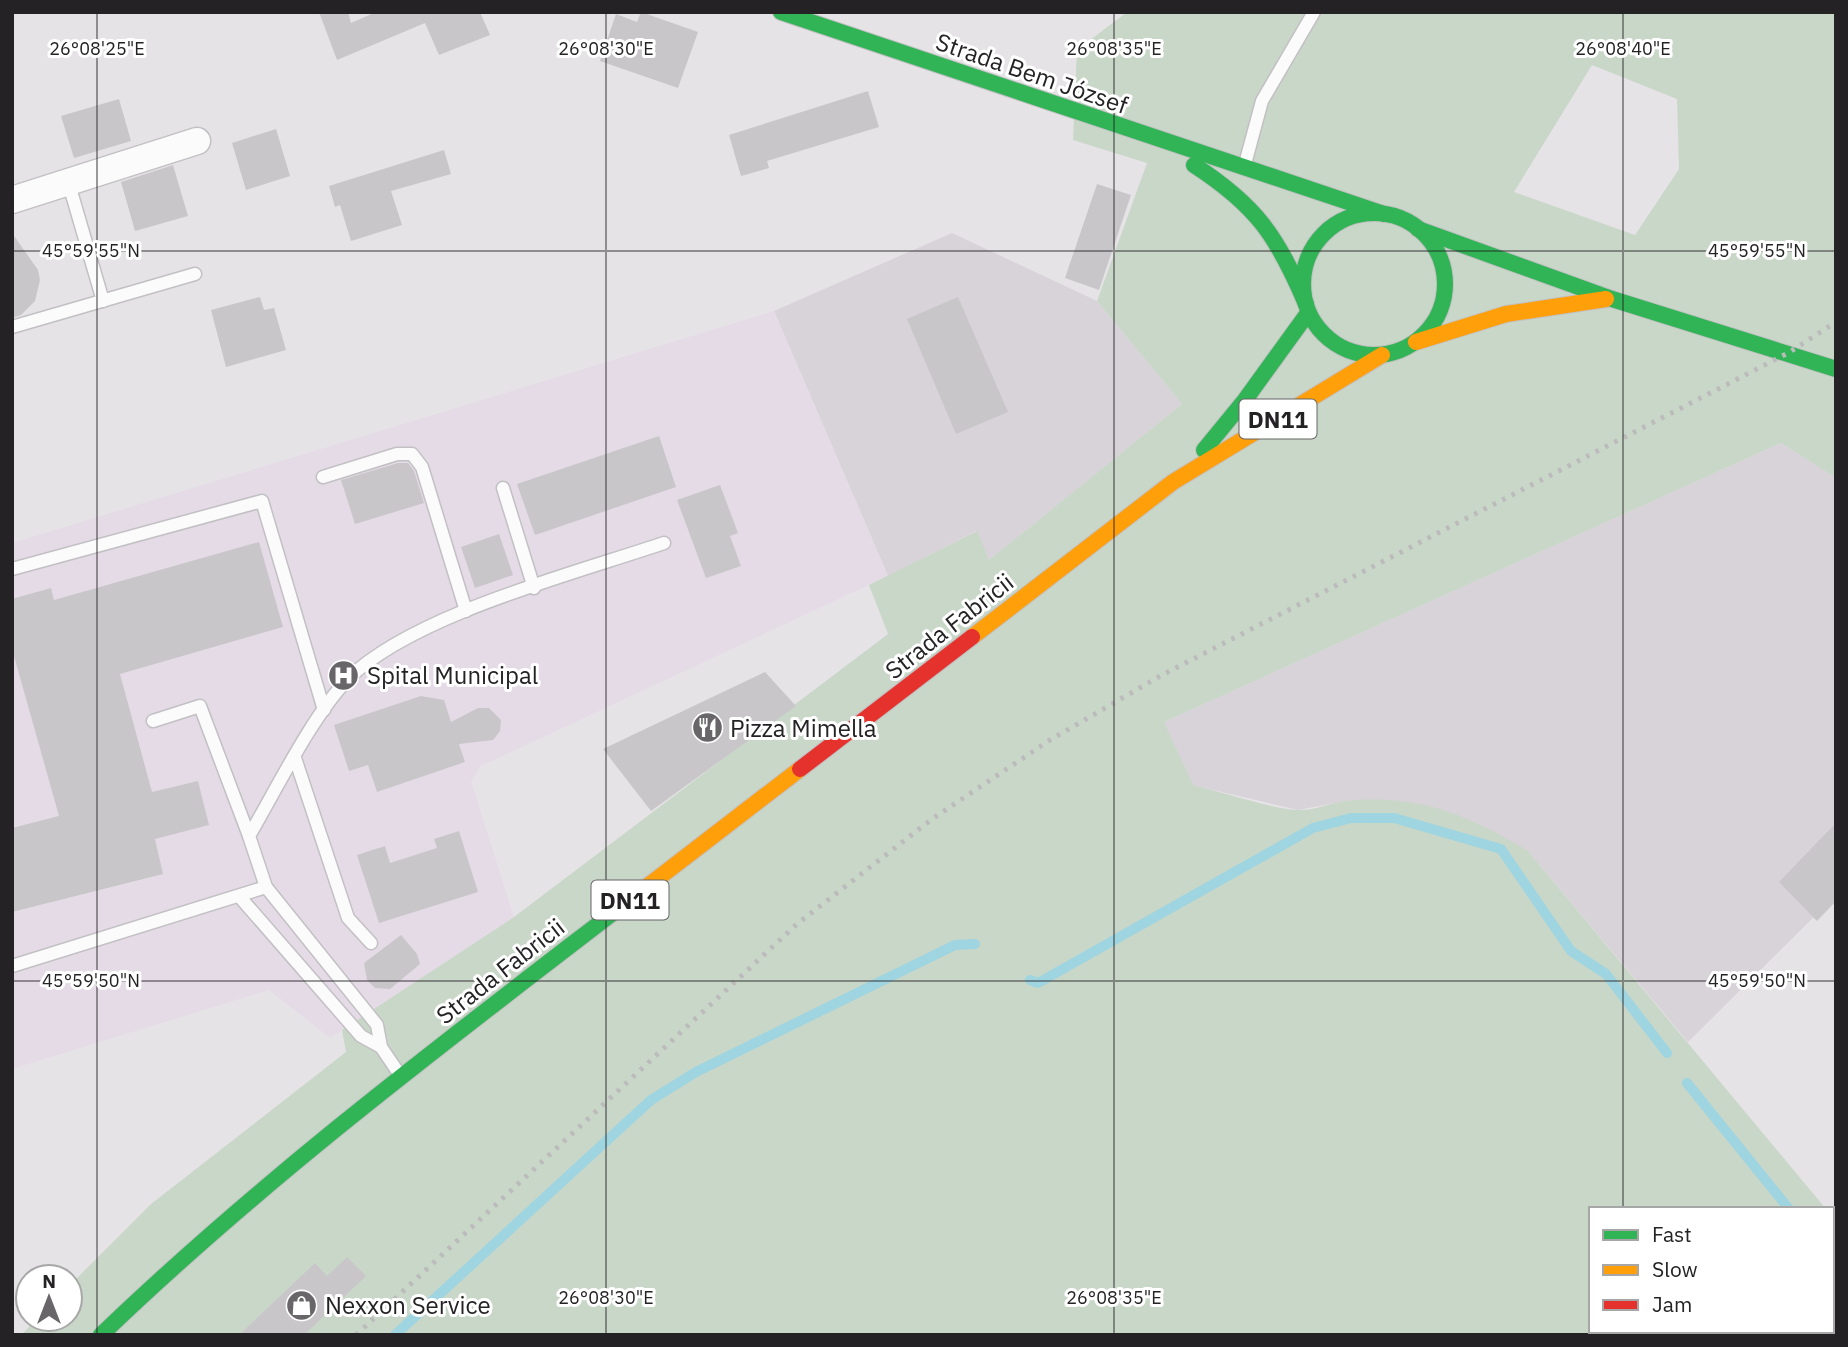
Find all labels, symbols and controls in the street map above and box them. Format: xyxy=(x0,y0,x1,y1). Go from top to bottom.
street label: Strada Bem József xyxy=(932,25,1132,121)
text: 26°08'25"E xyxy=(49,37,145,60)
text: 26°08'30"E xyxy=(558,37,654,60)
text: 26°08'35"E xyxy=(1066,37,1162,60)
text: 26°08'40"E xyxy=(1575,37,1671,60)
text: 45°59'55"N xyxy=(42,239,140,262)
text: 45°59'55"N xyxy=(1708,239,1806,262)
road number: DN11 xyxy=(1240,400,1316,438)
street label: Strada Fabricii xyxy=(878,566,1020,686)
hospital icon: Spital Municipal xyxy=(327,658,361,692)
place label: Spital Municipal xyxy=(367,659,538,691)
restaurant icon: Pizza Mimella xyxy=(690,711,724,745)
place label: Pizza Mimella xyxy=(730,712,877,744)
road number: DN11 xyxy=(592,880,668,920)
street label: Strada Fabricii xyxy=(429,911,571,1031)
text: 45°59'50"N xyxy=(42,969,140,992)
text: 45°59'50"N xyxy=(1708,969,1806,992)
legend xyxy=(1589,1207,1834,1333)
text: Fast xyxy=(1652,1220,1692,1248)
text: Slow xyxy=(1652,1255,1698,1283)
north arrow xyxy=(14,1263,84,1333)
text: N xyxy=(42,1269,56,1293)
text: 26°08'30"E xyxy=(558,1286,654,1309)
text: 26°08'35"E xyxy=(1066,1286,1162,1309)
shop icon: Nexxon Service xyxy=(285,1288,319,1322)
place label: Nexxon Service xyxy=(325,1289,491,1321)
text: Jam xyxy=(1652,1290,1692,1318)

